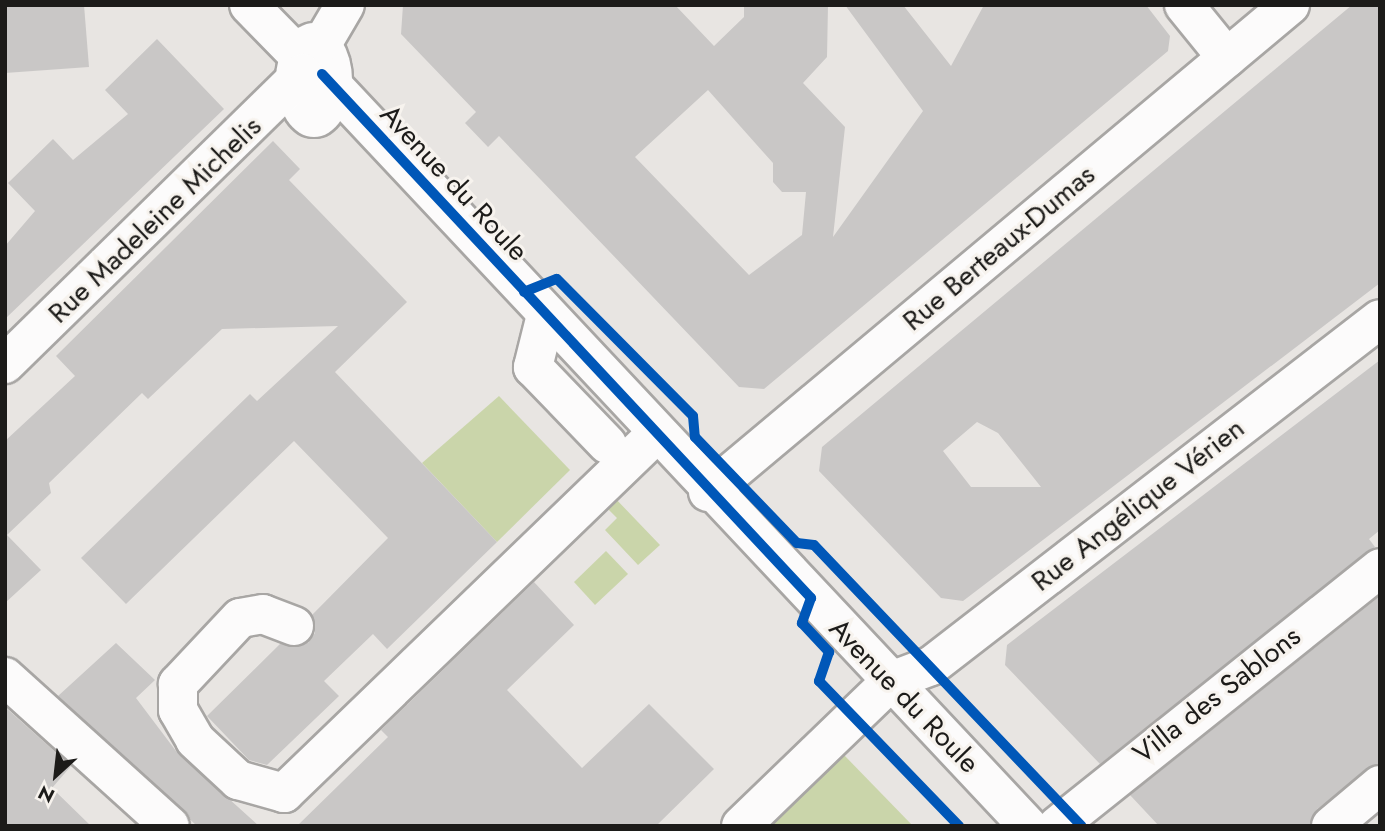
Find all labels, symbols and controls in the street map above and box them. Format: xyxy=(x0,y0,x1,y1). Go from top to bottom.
street label: Avenue du Roule xyxy=(373,98,535,268)
street label: Rue Madeleine Michelis xyxy=(42,110,268,330)
street label: Rue Berteaux-Dumas xyxy=(896,158,1102,338)
street label: Rue Angélique Vérien xyxy=(1025,412,1251,598)
street label: Avenue du Roule xyxy=(822,612,986,780)
street label: Villa des Sablons xyxy=(1127,619,1307,771)
north arrow xyxy=(21,740,91,810)
text: N xyxy=(33,779,59,810)

